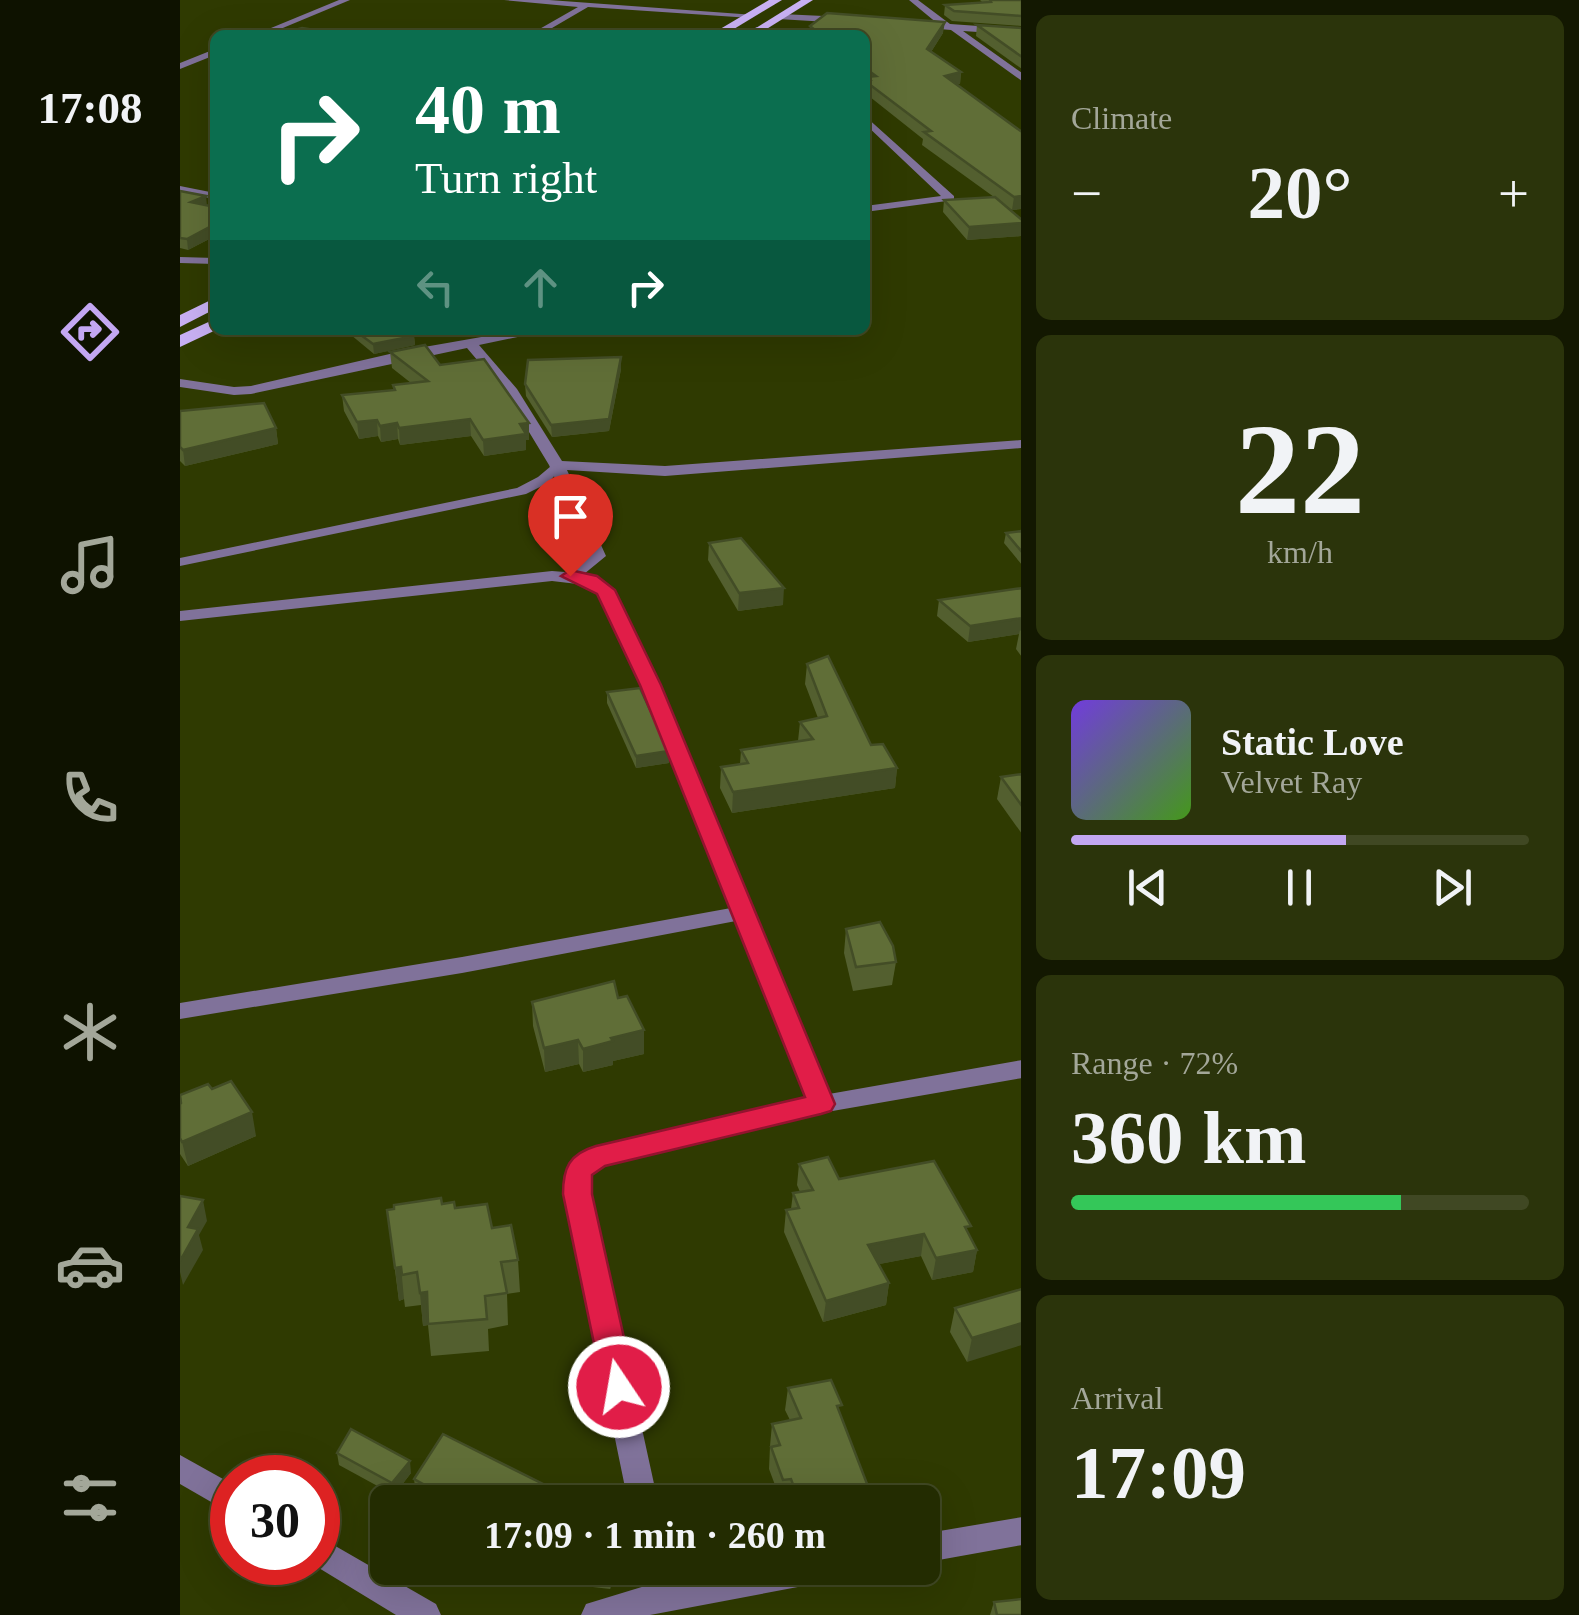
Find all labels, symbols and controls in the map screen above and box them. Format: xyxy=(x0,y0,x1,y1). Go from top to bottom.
icon: right xyxy=(250,70,380,200)
text: 40 m xyxy=(415,71,561,148)
text: 17:08 xyxy=(38,83,143,133)
text: Climate xyxy=(1071,100,1172,136)
text: 20° xyxy=(1248,151,1353,234)
text: Turn right xyxy=(415,153,597,203)
text: − xyxy=(1071,163,1102,224)
text: + xyxy=(1498,163,1529,224)
icon: left xyxy=(408,260,463,315)
icon: ahead xyxy=(513,260,568,315)
icon: right xyxy=(618,260,673,315)
icon: directions xyxy=(55,297,125,367)
text: 22 xyxy=(1235,397,1365,541)
pin xyxy=(528,474,613,577)
icon: arrive xyxy=(543,489,598,544)
icon: music xyxy=(55,530,125,600)
text: km/h xyxy=(1267,534,1333,570)
text: Static Love xyxy=(1221,721,1404,763)
icon: phone xyxy=(55,763,125,833)
text: Velvet Ray xyxy=(1221,764,1362,800)
icon: previous xyxy=(1120,860,1175,915)
icon: pause xyxy=(1272,860,1327,915)
icon: next xyxy=(1425,860,1480,915)
icon: climate xyxy=(55,997,125,1067)
text: Range · 72% xyxy=(1071,1045,1238,1081)
text: 360 km xyxy=(1071,1096,1306,1179)
icon: car xyxy=(55,1230,125,1300)
position arrow xyxy=(567,1335,671,1439)
text: Arrival xyxy=(1071,1380,1163,1416)
text: 17:09 xyxy=(1071,1431,1246,1514)
speed limit sign: 30 xyxy=(210,1455,340,1585)
icon: filters xyxy=(55,1463,125,1533)
text: 17:09 · 1 min · 260 m xyxy=(484,1514,826,1556)

